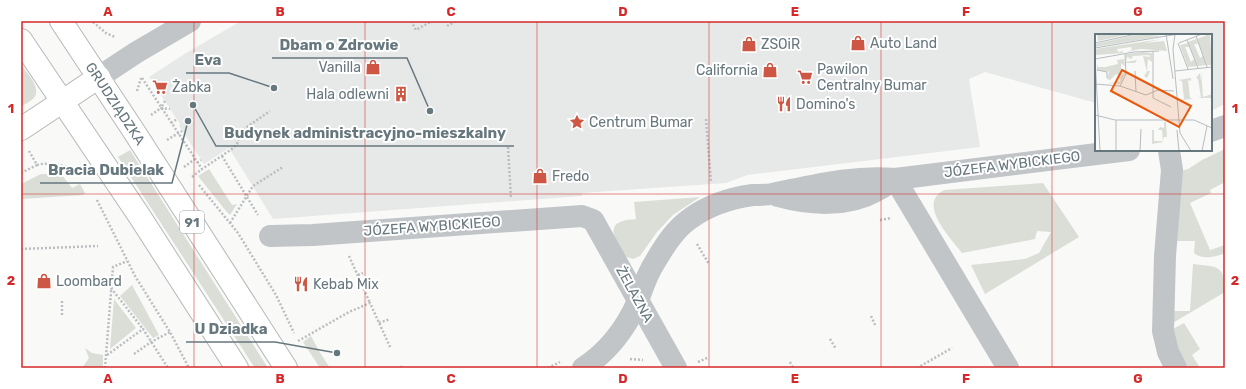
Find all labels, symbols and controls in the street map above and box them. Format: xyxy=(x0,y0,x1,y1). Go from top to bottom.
text: A xyxy=(103,4,113,19)
text: B xyxy=(275,4,285,19)
text: C xyxy=(446,4,456,19)
text: D xyxy=(618,4,628,19)
text: E xyxy=(791,4,799,19)
text: F xyxy=(962,4,970,19)
text: G xyxy=(1133,4,1143,19)
callout: Dbam o Zdrowie xyxy=(272,31,407,58)
shop icon: Auto Land xyxy=(849,34,867,52)
inset map xyxy=(1095,34,1212,151)
shop icon: ZSOiR xyxy=(740,35,758,53)
place label: Auto Land xyxy=(870,35,937,52)
text: Dbam o Zdrowie xyxy=(280,36,399,54)
place label: ZSOiR xyxy=(761,36,800,53)
callout: Eva xyxy=(186,46,229,73)
text: Eva xyxy=(195,51,222,69)
shop icon: Vanilla xyxy=(364,58,382,76)
street label: GRUDZIĄDZKA xyxy=(82,59,149,149)
place label: Vanilla xyxy=(318,59,361,76)
shop icon: California xyxy=(761,61,779,79)
place label: Pawilon Centralny Bumar xyxy=(817,61,927,94)
place label: California xyxy=(696,62,758,79)
supermarket icon: Pawilon Centralny Bumar xyxy=(796,68,814,86)
supermarket icon: Żabka xyxy=(151,78,169,96)
place label: Żabka xyxy=(172,79,211,96)
building icon: Hala odlewni xyxy=(392,85,410,103)
place label: Hala odlewni xyxy=(306,86,389,103)
restaurant icon: Domino's xyxy=(775,95,793,113)
place label: Domino's xyxy=(796,96,856,113)
text: 1 xyxy=(8,101,14,116)
text: 1 xyxy=(1232,101,1238,116)
place icon: Centrum Bumar xyxy=(568,113,586,131)
place label: Centrum Bumar xyxy=(589,114,694,131)
callout: Budynek administracyjno-mieszkalny xyxy=(216,119,514,146)
text: Budynek administracyjno-mieszkalny xyxy=(224,124,506,142)
street label: JÓZEFA WYBICKIEGO xyxy=(943,147,1081,181)
callout: Bracia Dubielak xyxy=(40,156,172,183)
text: Bracia Dubielak xyxy=(48,161,164,179)
shop icon: Fredo xyxy=(531,167,549,185)
place label: Fredo xyxy=(552,168,589,185)
road number: 91 xyxy=(180,211,204,233)
street label: JÓZEFA WYBICKIEGO xyxy=(363,212,501,240)
street label: ŻELAZNA xyxy=(612,263,657,326)
shop icon: Loombard xyxy=(35,272,53,290)
text: 2 xyxy=(7,273,15,288)
place label: Loombard xyxy=(56,273,122,290)
text: 2 xyxy=(1231,273,1239,288)
restaurant icon: Kebab Mix xyxy=(292,275,310,293)
place label: Kebab Mix xyxy=(313,276,379,293)
callout: U Dziadka xyxy=(186,315,275,342)
text: U Dziadka xyxy=(194,320,268,338)
text: A xyxy=(103,371,113,386)
text: B xyxy=(275,371,285,386)
text: C xyxy=(446,371,456,386)
text: D xyxy=(618,371,628,386)
text: E xyxy=(791,371,799,386)
text: F xyxy=(962,371,970,386)
text: G xyxy=(1133,371,1143,386)

